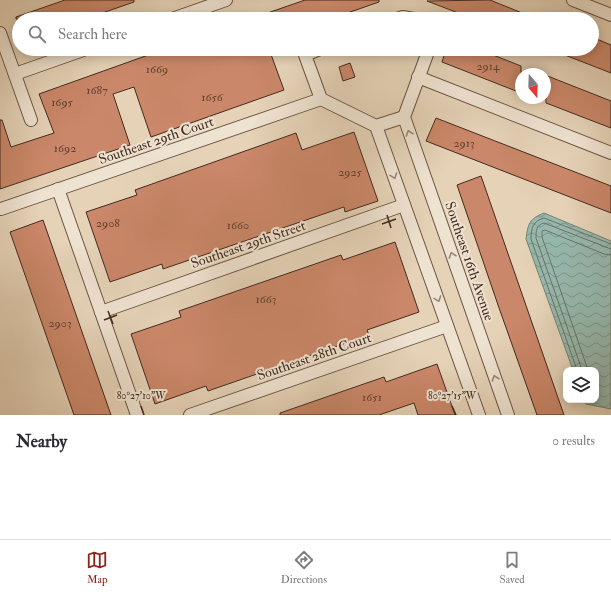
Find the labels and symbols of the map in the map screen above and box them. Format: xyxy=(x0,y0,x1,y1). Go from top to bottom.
house number: 2914 xyxy=(477,59,500,74)
house number: 1669 xyxy=(146,62,168,77)
north arrow xyxy=(515,68,551,104)
house number: 1687 xyxy=(86,83,108,98)
house number: 1656 xyxy=(201,90,224,105)
house number: 1695 xyxy=(51,95,74,110)
street label: Southeast 29th Court xyxy=(96,113,216,168)
one-way arrow xyxy=(406,129,414,136)
house number: 2913 xyxy=(453,136,475,151)
house number: 1692 xyxy=(54,141,76,156)
house number: 2925 xyxy=(338,165,362,180)
one-way arrow xyxy=(390,173,398,180)
street label: Southeast 16th Avenue xyxy=(441,199,498,323)
house number: 2908 xyxy=(96,216,120,231)
street label: Southeast 29th Street xyxy=(189,217,308,272)
house number: 1660 xyxy=(227,218,249,233)
one-way arrow xyxy=(449,252,457,259)
house number: 1663 xyxy=(256,292,276,307)
one-way arrow xyxy=(433,295,441,302)
house number: 2903 xyxy=(49,316,72,331)
street label: Southeast 28th Court xyxy=(255,329,374,384)
one-way arrow xyxy=(492,375,500,382)
text: 80°27'10"W xyxy=(117,390,166,402)
house number: 1651 xyxy=(362,390,382,405)
text: 80°27'15"W xyxy=(428,390,477,402)

